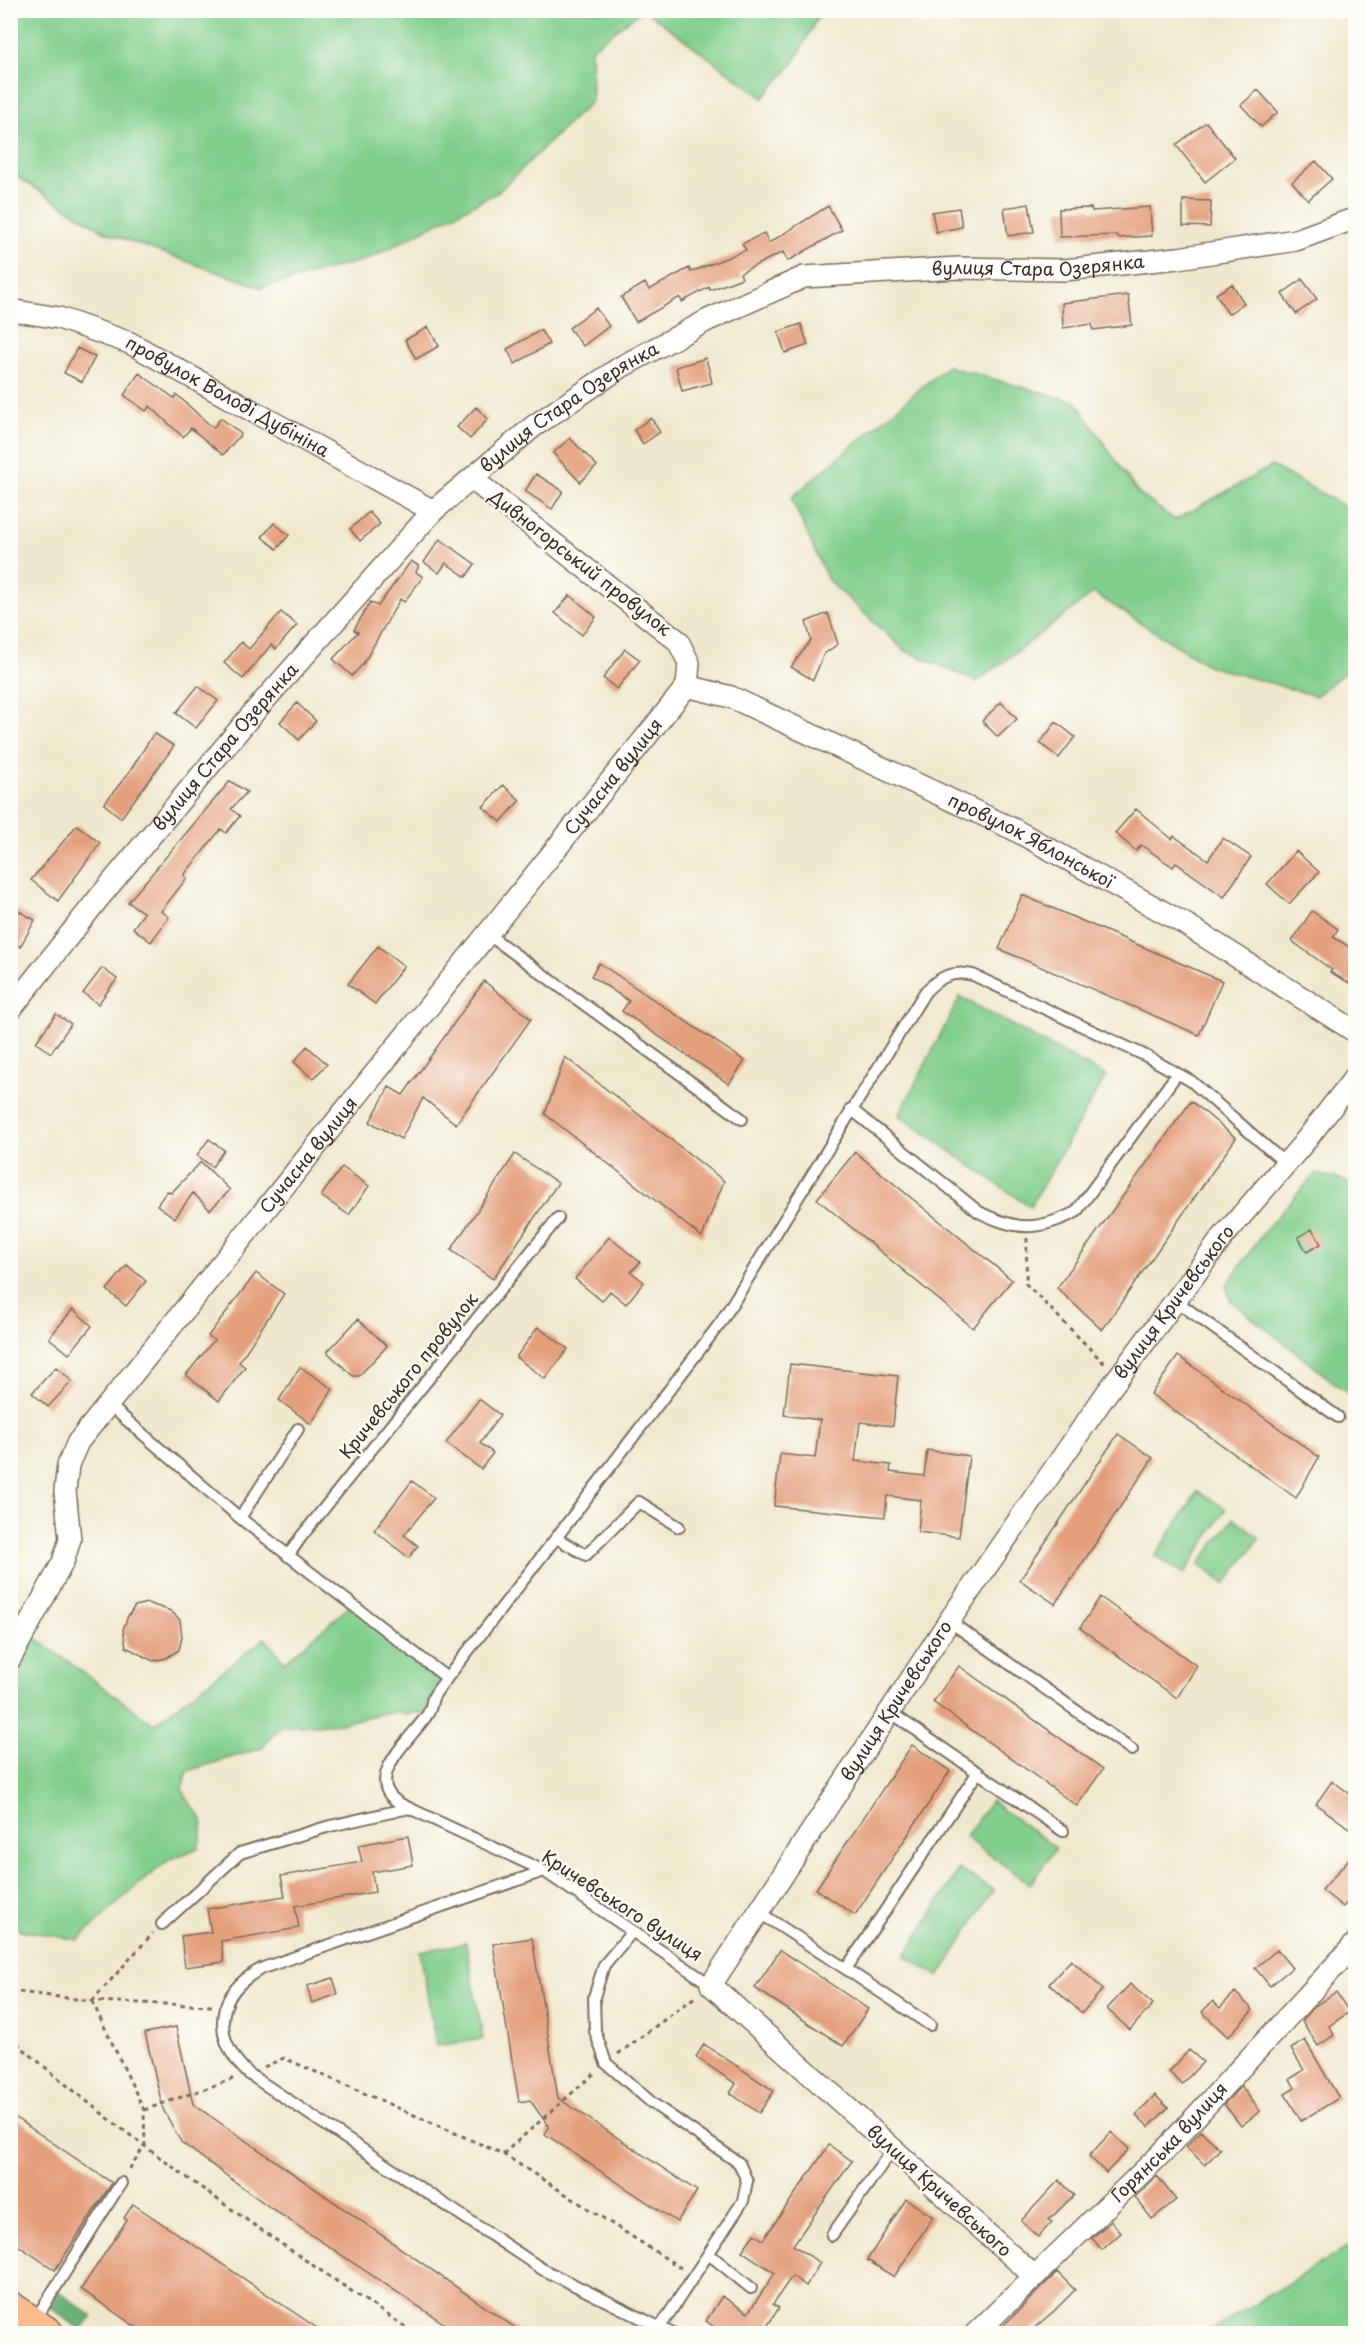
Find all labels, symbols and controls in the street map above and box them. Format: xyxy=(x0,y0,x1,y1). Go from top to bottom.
street label: вулиця Стара Озерянка xyxy=(931,247,1146,282)
street label: провулок Володі Дубініна xyxy=(121,328,335,463)
street label: вулиця Стара Озерянка xyxy=(473,334,664,478)
street label: Дивногорський провулок xyxy=(483,481,678,642)
street label: вулиця Стара Озерянка xyxy=(145,656,304,836)
street label: Сучасна вулиця xyxy=(557,712,668,840)
street label: провулок Яблонської xyxy=(944,785,1120,895)
street label: Сучасна вулиця xyxy=(252,1090,363,1219)
street label: вулиця Кричевського xyxy=(1106,1218,1240,1384)
street label: Кричевського провулок xyxy=(332,1286,484,1464)
street label: вулиця Кричевського xyxy=(833,1615,958,1786)
street label: Кричевського вулиця xyxy=(537,1842,709,1967)
street label: Горянська вулиця xyxy=(1104,2075,1233,2208)
street label: вулиця Кричевського xyxy=(862,2117,1018,2262)

